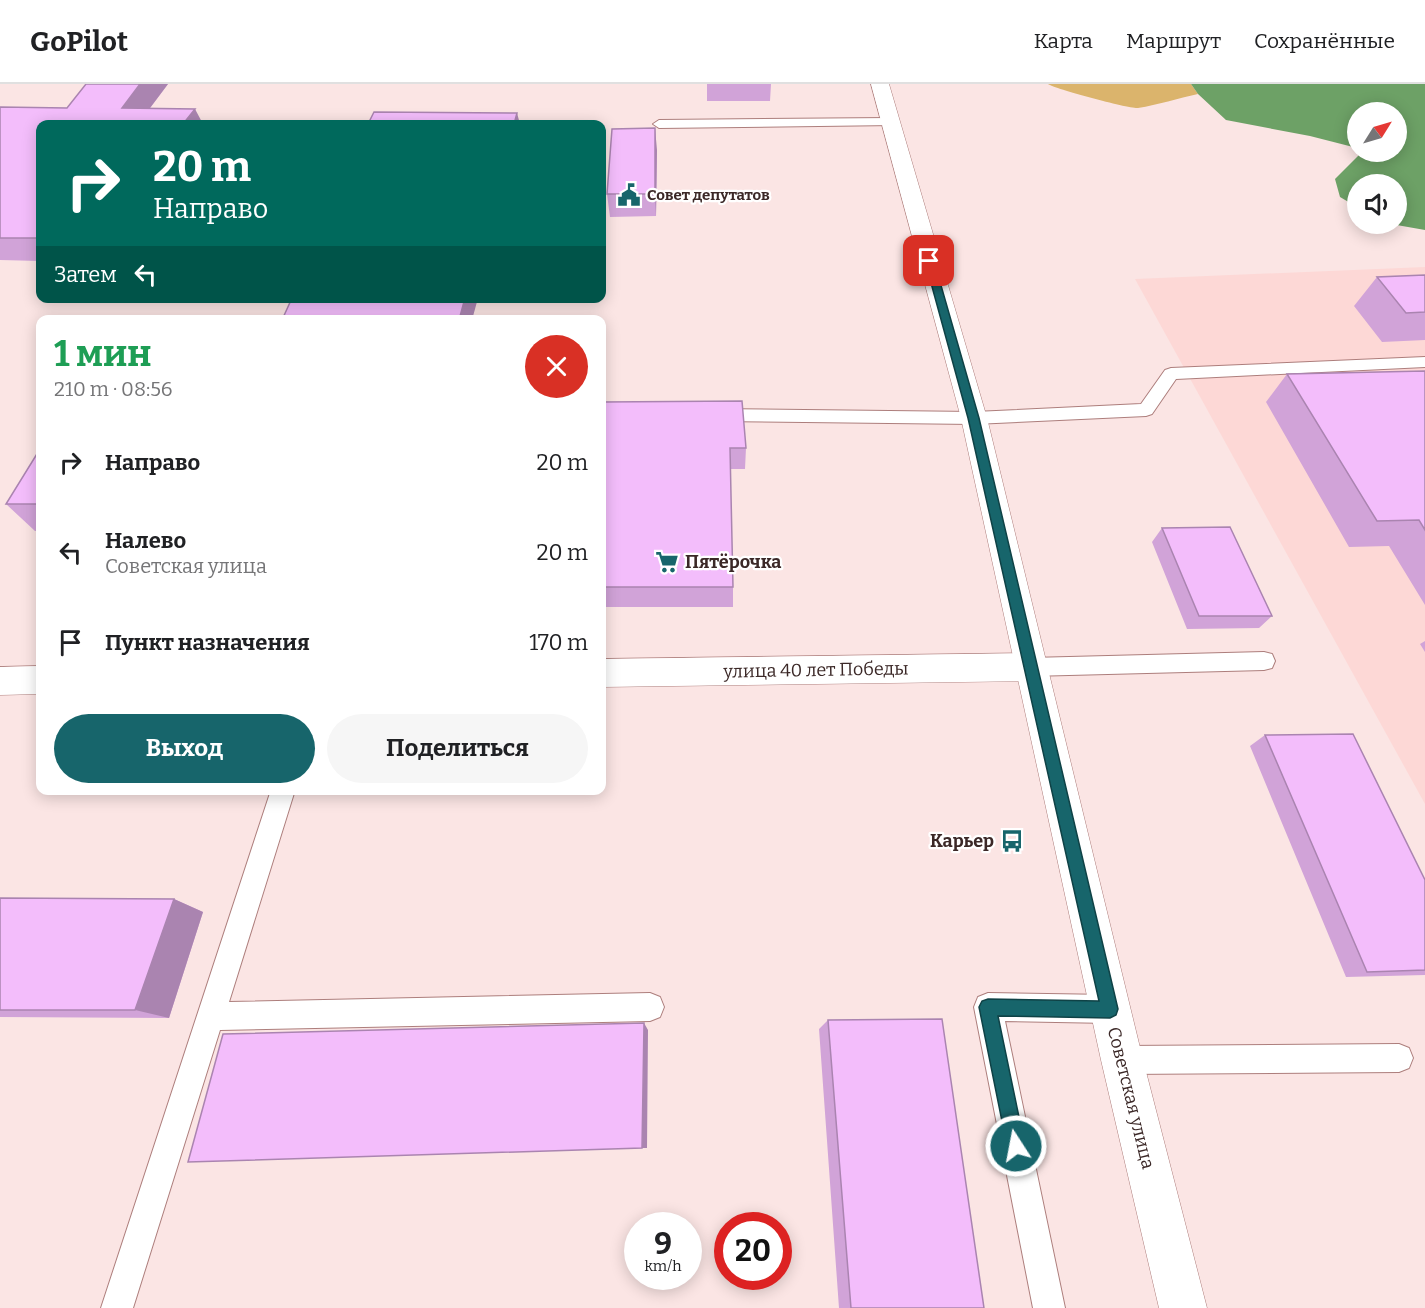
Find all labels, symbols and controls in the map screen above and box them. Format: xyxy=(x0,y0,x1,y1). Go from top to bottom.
text: GoPilot xyxy=(30,25,128,58)
text: Карта xyxy=(1034,28,1093,54)
text: Маршрут xyxy=(1126,28,1221,54)
text: Сохранённые xyxy=(1254,28,1395,54)
north arrow xyxy=(1347,102,1407,162)
map controls xyxy=(1347,102,1407,234)
text: 20 m xyxy=(153,142,251,192)
icon: right xyxy=(54,144,132,222)
button: sound xyxy=(1347,174,1407,234)
public building icon: Совет депутатов xyxy=(616,182,642,208)
place label: Совет депутатов xyxy=(647,186,770,204)
text: Направо xyxy=(153,193,268,225)
pin xyxy=(903,235,954,286)
icon: arrive xyxy=(912,244,945,277)
icon: left xyxy=(129,258,162,291)
text: Затем xyxy=(54,261,117,288)
text: 1 мин xyxy=(54,332,152,376)
button: close xyxy=(525,335,588,398)
text: 210 m · 08:56 xyxy=(54,377,173,401)
icon: right xyxy=(54,446,87,479)
text: Направо xyxy=(105,449,200,476)
text: 20 m xyxy=(537,449,588,476)
text: Налево xyxy=(105,527,186,554)
icon: left xyxy=(54,536,87,569)
text: 20 m xyxy=(537,539,588,566)
supermarket icon: Пятёрочка xyxy=(654,549,680,575)
place label: Пятёрочка xyxy=(685,551,781,573)
text: Советская улица xyxy=(105,554,267,578)
icon: arrive xyxy=(54,626,87,659)
text: Пункт назначения xyxy=(105,629,310,656)
text: 170 m xyxy=(529,629,588,656)
street label: улица 40 лет Победы xyxy=(722,657,909,683)
button: Выход xyxy=(54,714,315,783)
button: Поделиться xyxy=(327,714,588,783)
bus stop icon: Карьер xyxy=(999,828,1025,854)
place label: Карьер xyxy=(930,830,994,852)
street label: Советская улица xyxy=(1103,1025,1159,1172)
position arrow xyxy=(984,1114,1048,1178)
speed limit sign: 20 xyxy=(714,1212,792,1290)
text: 9 xyxy=(654,1226,672,1262)
text: km/h xyxy=(644,1257,682,1275)

